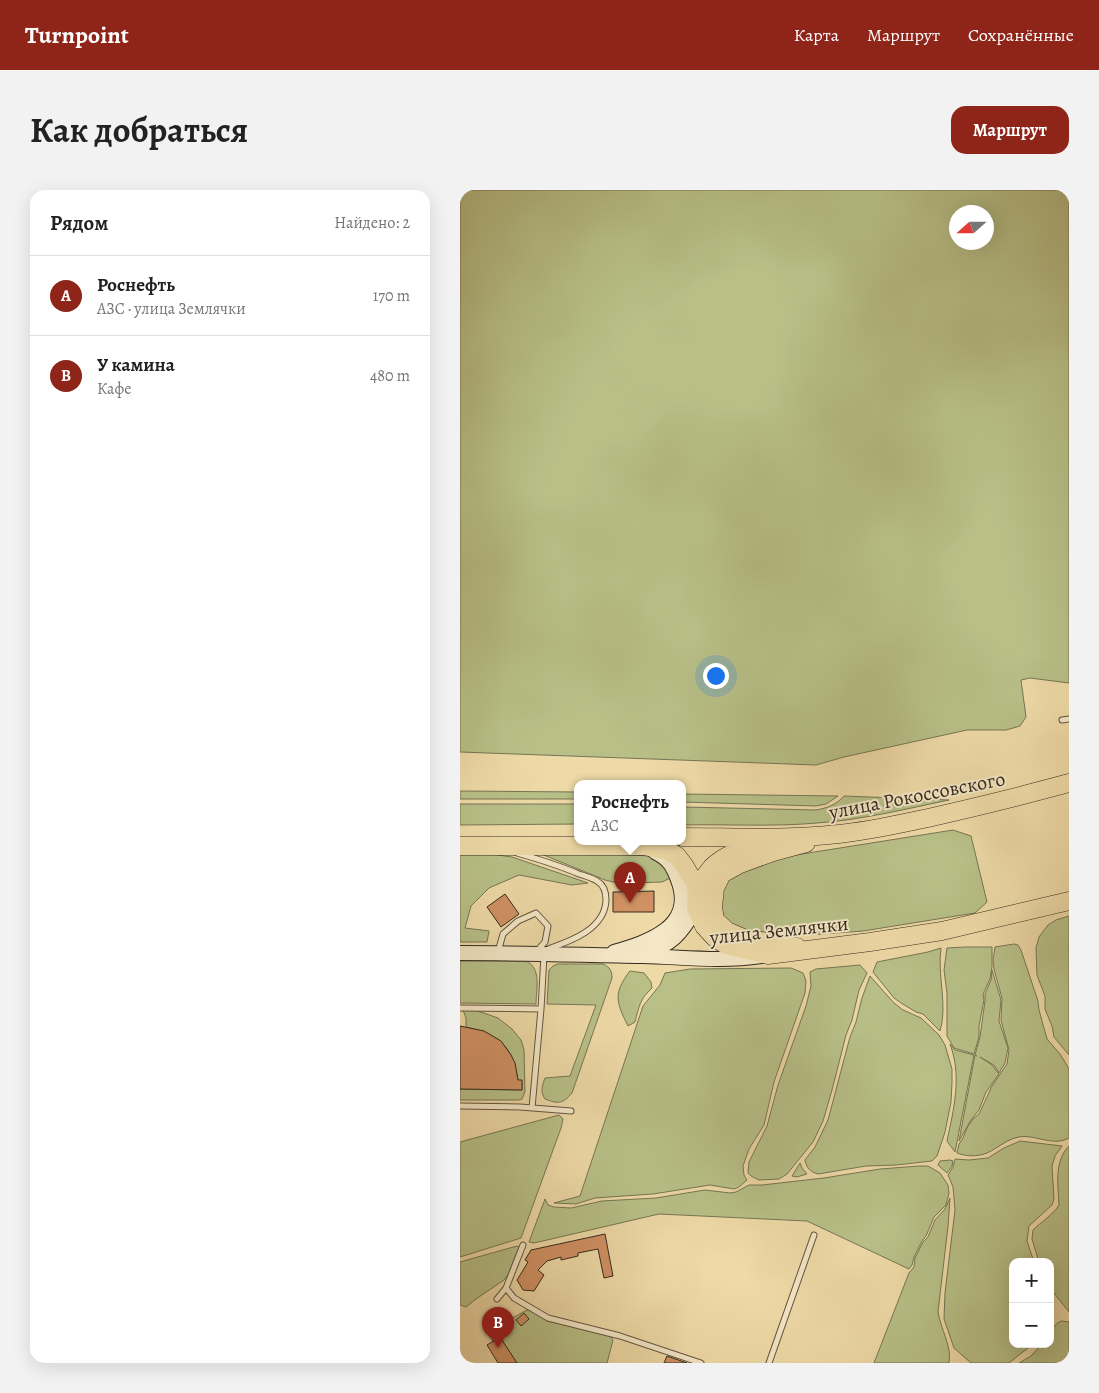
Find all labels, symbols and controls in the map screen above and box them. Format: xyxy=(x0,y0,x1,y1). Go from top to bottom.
text: Turnpoint xyxy=(25,19,129,51)
text: Карта xyxy=(794,23,839,47)
text: Маршрут xyxy=(867,23,940,47)
text: Сохранённые xyxy=(968,23,1074,47)
text: Как добраться xyxy=(30,106,248,154)
button: Маршрут xyxy=(951,106,1069,154)
north arrow xyxy=(949,205,994,250)
text: Рядом xyxy=(50,209,108,237)
text: Найдено: 2 xyxy=(334,212,410,234)
text: Роснефть xyxy=(97,272,175,298)
text: A xyxy=(61,285,71,307)
text: 170 m xyxy=(373,285,410,307)
text: АЗС · улица Землячки xyxy=(97,298,246,320)
text: У камина xyxy=(97,352,175,378)
text: B xyxy=(61,365,71,387)
text: 480 m xyxy=(370,365,410,387)
text: Кафе xyxy=(97,378,131,400)
your location xyxy=(703,663,729,689)
street label: улица Рокоссовского xyxy=(826,765,1007,826)
popup xyxy=(574,780,686,845)
text: Роснефть xyxy=(591,789,669,815)
text: АЗС xyxy=(591,815,619,837)
pin: A xyxy=(614,862,646,903)
street label: улица Землячки xyxy=(707,910,850,951)
map controls xyxy=(1009,1258,1054,1348)
button: + xyxy=(1009,1258,1054,1303)
button: − xyxy=(1009,1303,1054,1348)
pin: B xyxy=(482,1307,514,1348)

